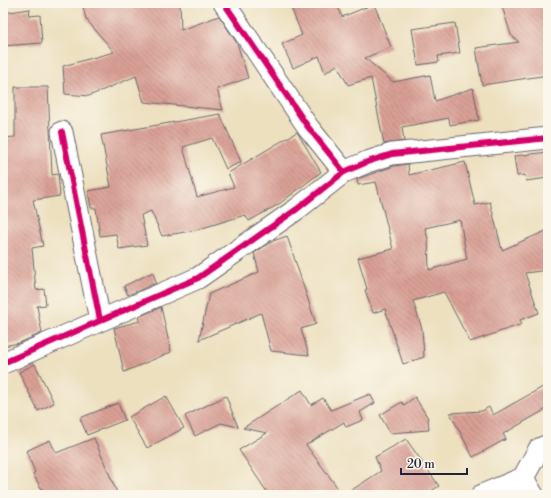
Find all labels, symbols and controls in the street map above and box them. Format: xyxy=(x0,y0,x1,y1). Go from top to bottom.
scale bar xyxy=(401,450,467,476)
text: 20 m xyxy=(407,457,435,472)

